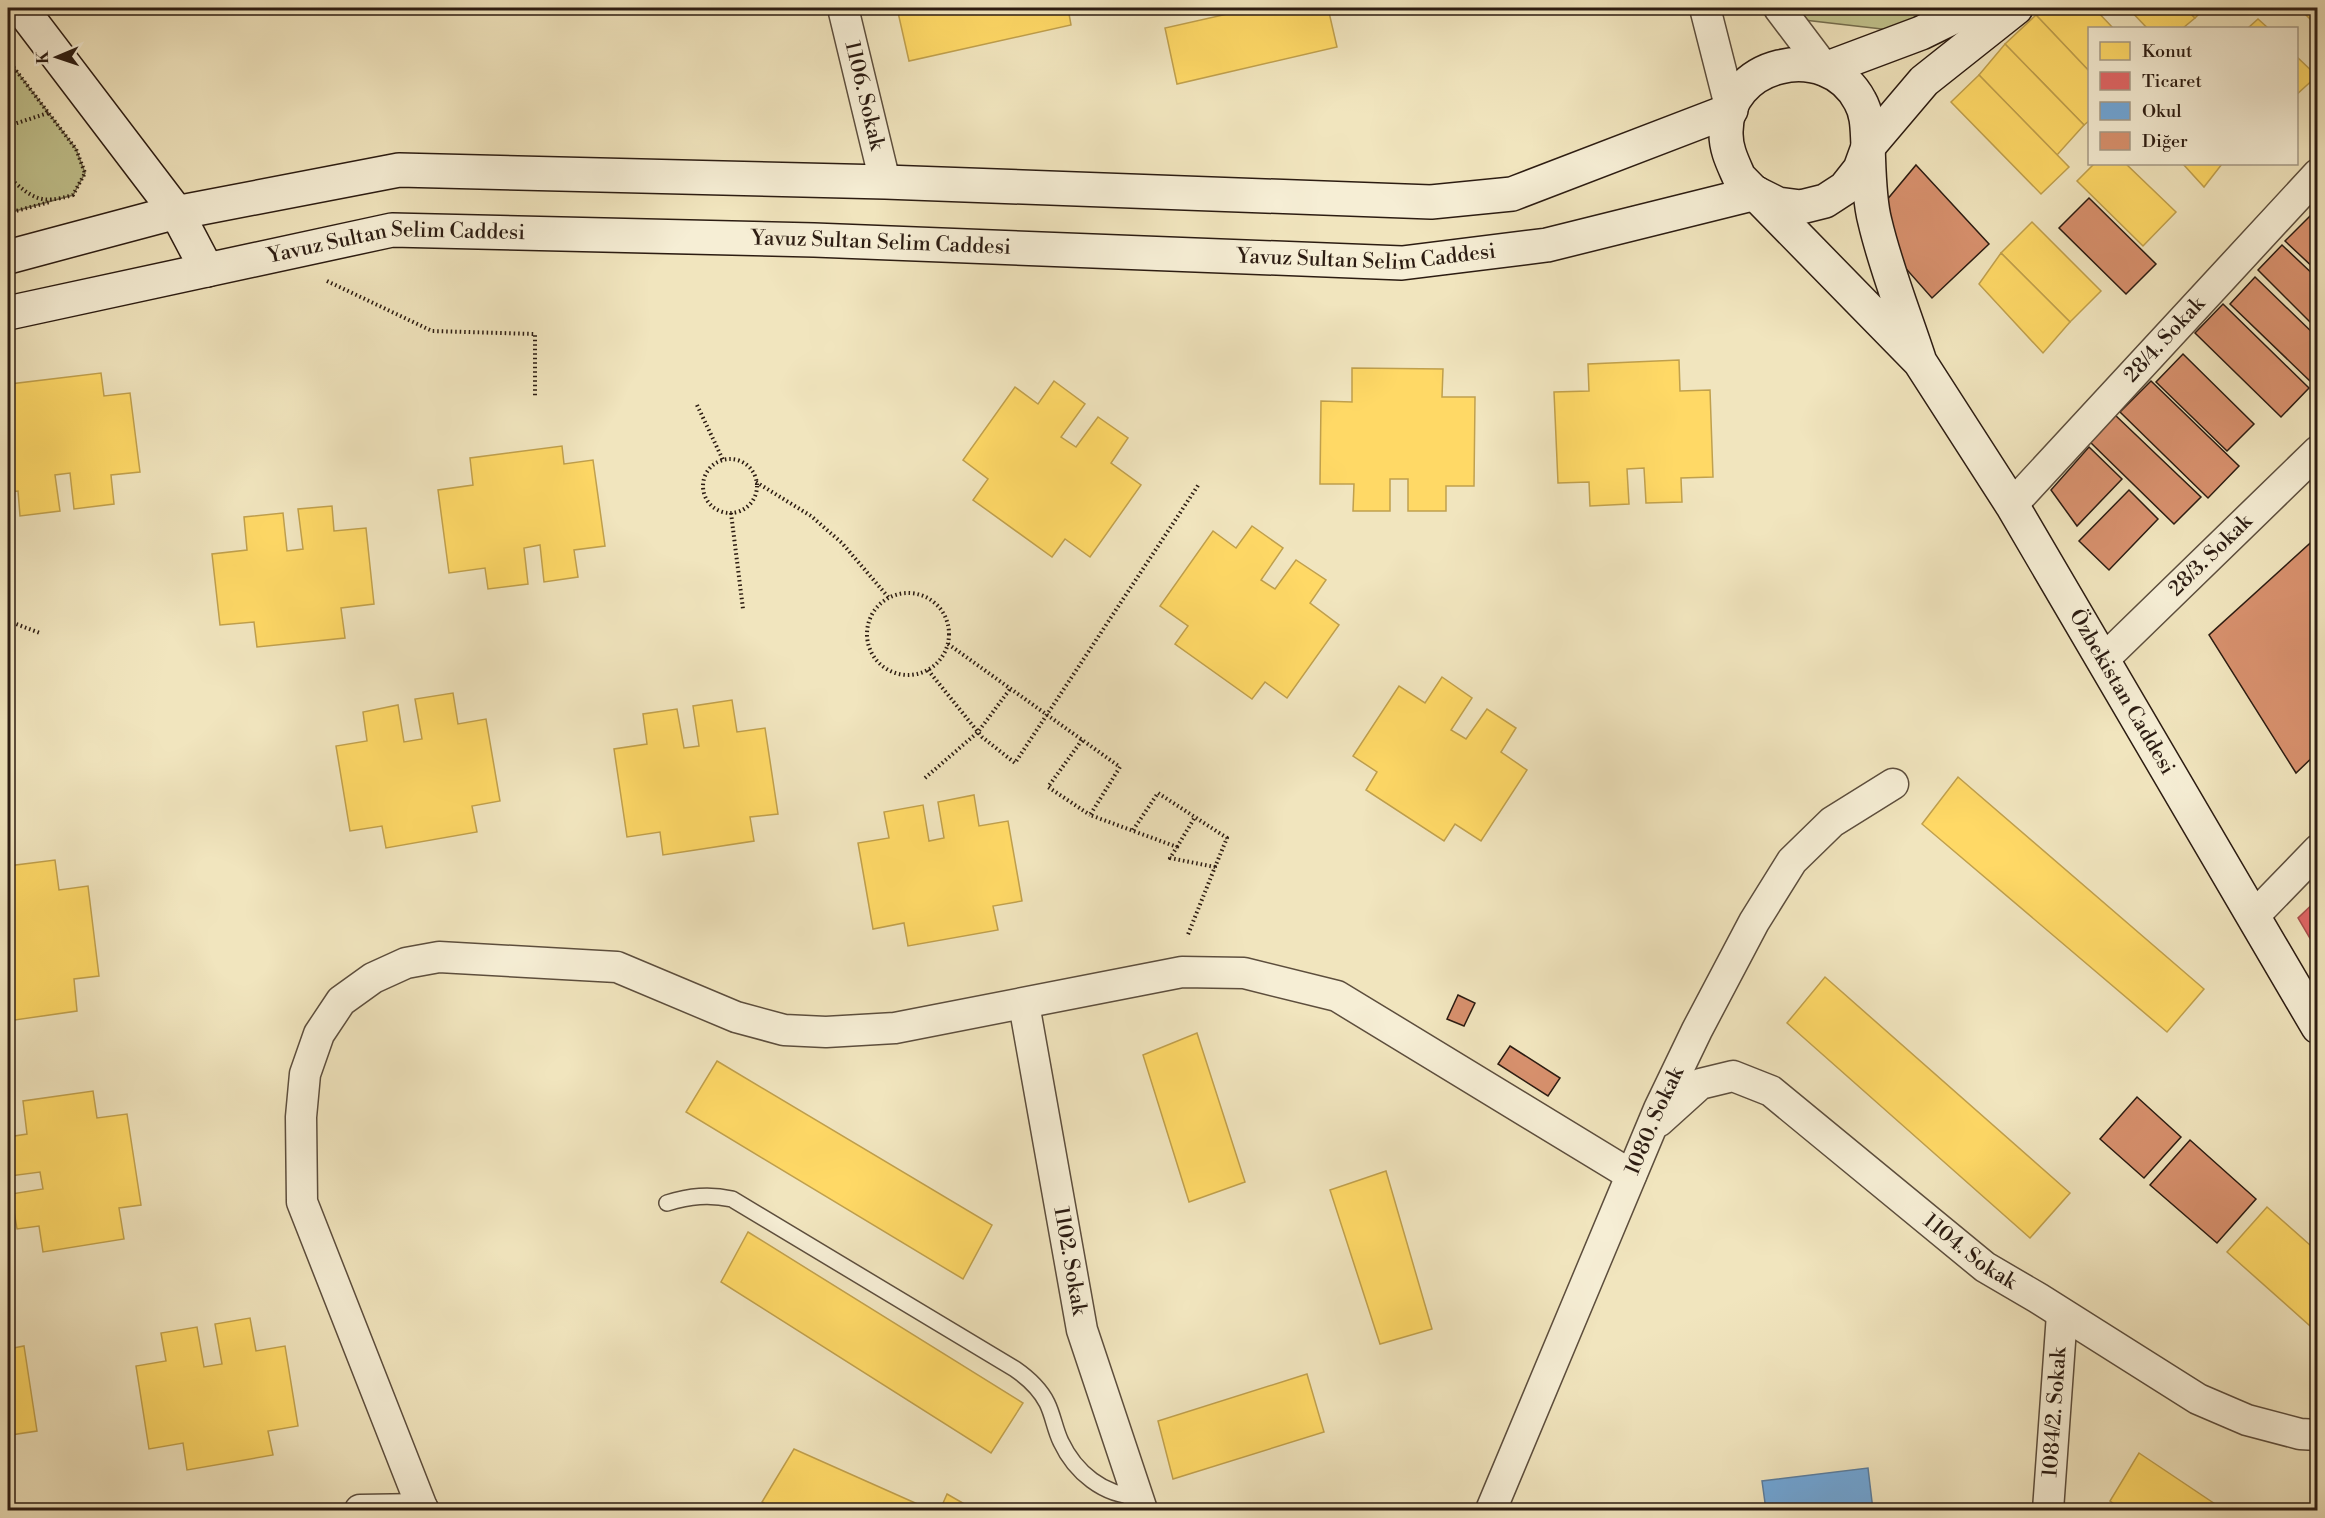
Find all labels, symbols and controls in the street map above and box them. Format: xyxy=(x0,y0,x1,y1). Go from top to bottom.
north arrow xyxy=(27,27,87,87)
legend xyxy=(2088,27,2298,165)
street label: 1106. Sokak xyxy=(838,38,890,153)
text: Konut xyxy=(2142,40,2193,63)
text: K xyxy=(33,50,53,64)
text: Ticaret xyxy=(2142,70,2202,93)
text: Okul xyxy=(2142,100,2182,123)
text: Diğer xyxy=(2142,130,2188,153)
street label: Yavuz Sultan Selim Caddesi xyxy=(264,217,525,270)
street label: Yavuz Sultan Selim Caddesi xyxy=(750,225,1011,261)
street label: Yavuz Sultan Selim Caddesi xyxy=(1235,238,1497,276)
street label: 28/4. Sokak xyxy=(2119,291,2211,388)
street label: 28/3. Sokak xyxy=(2163,508,2259,602)
street label: Özbekistan Caddesi xyxy=(2063,604,2180,780)
street label: 1080. Sokak xyxy=(1620,1062,1691,1179)
street label: 1102. Sokak xyxy=(1047,1205,1092,1318)
street label: 1104. Sokak xyxy=(1918,1208,2022,1296)
street label: 1084/2. Sokak xyxy=(2037,1345,2073,1478)

